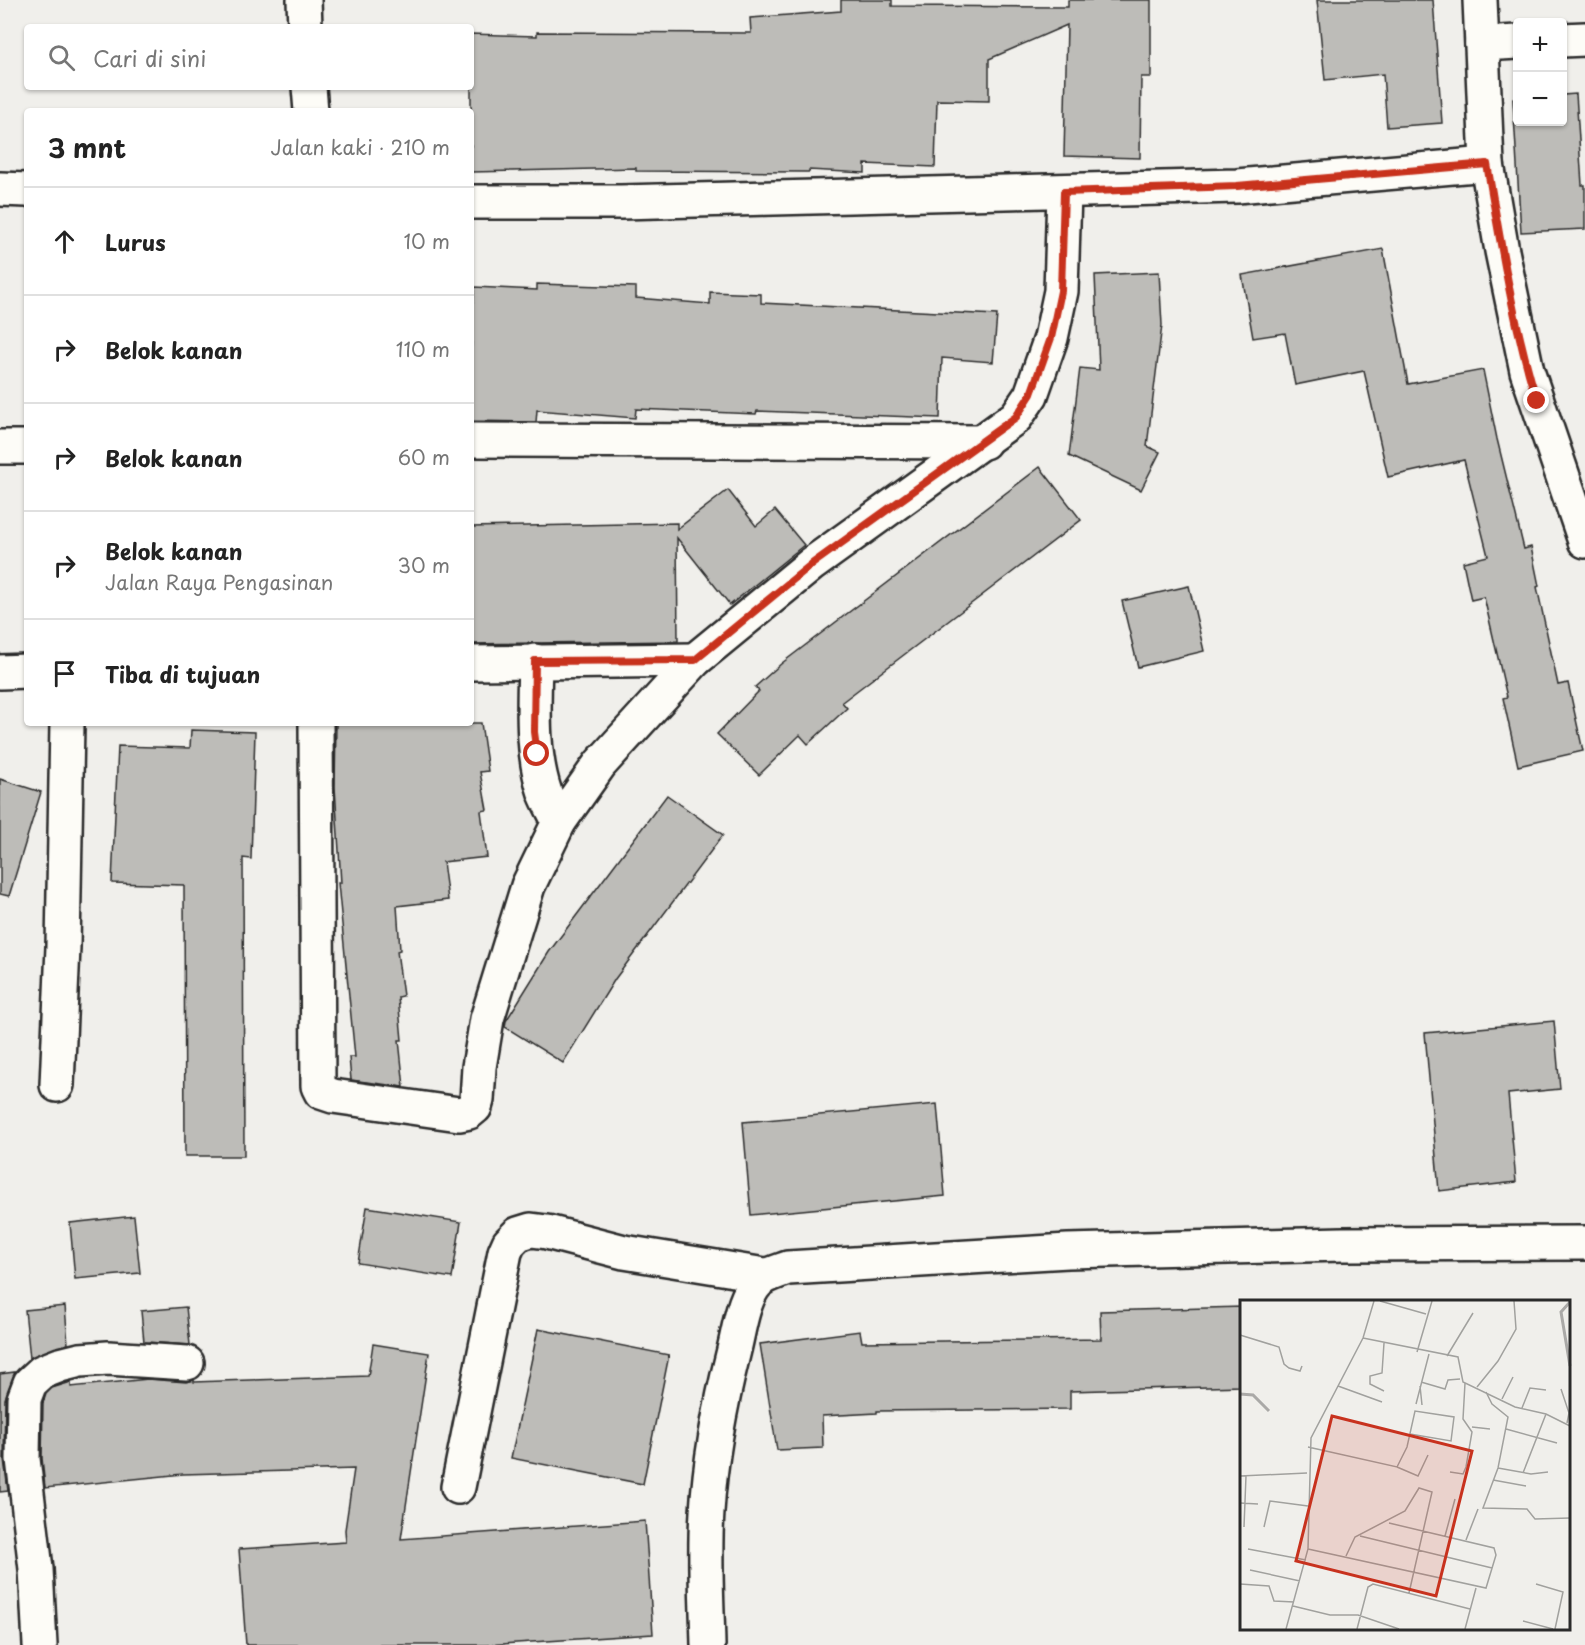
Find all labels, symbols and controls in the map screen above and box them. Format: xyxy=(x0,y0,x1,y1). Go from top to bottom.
map controls xyxy=(1513,18,1567,126)
button: + xyxy=(1513,18,1567,72)
search box xyxy=(24,24,474,90)
icon: search xyxy=(45,41,78,74)
text: Cari di sini xyxy=(93,41,206,74)
button: − xyxy=(1513,72,1567,126)
text: 3 mnt xyxy=(48,128,126,167)
text: Jalan kaki · 210 m xyxy=(271,132,450,162)
icon: ahead xyxy=(48,225,81,258)
text: Lurus xyxy=(105,225,166,258)
text: 10 m xyxy=(403,226,450,256)
icon: right xyxy=(48,333,81,366)
text: Belok kanan xyxy=(105,333,242,366)
text: 110 m xyxy=(396,334,450,364)
route end xyxy=(1523,387,1549,413)
icon: right xyxy=(48,441,81,474)
text: Belok kanan xyxy=(105,441,242,474)
text: 60 m xyxy=(398,442,450,472)
text: Belok kanan xyxy=(105,534,242,567)
icon: right xyxy=(48,549,81,582)
text: 30 m xyxy=(397,550,450,580)
text: Jalan Raya Pengasinan xyxy=(105,567,333,597)
icon: arrive xyxy=(48,657,81,690)
text: Tiba di tujuan xyxy=(105,657,260,690)
route start xyxy=(523,740,549,766)
inset map xyxy=(1240,1300,1570,1630)

